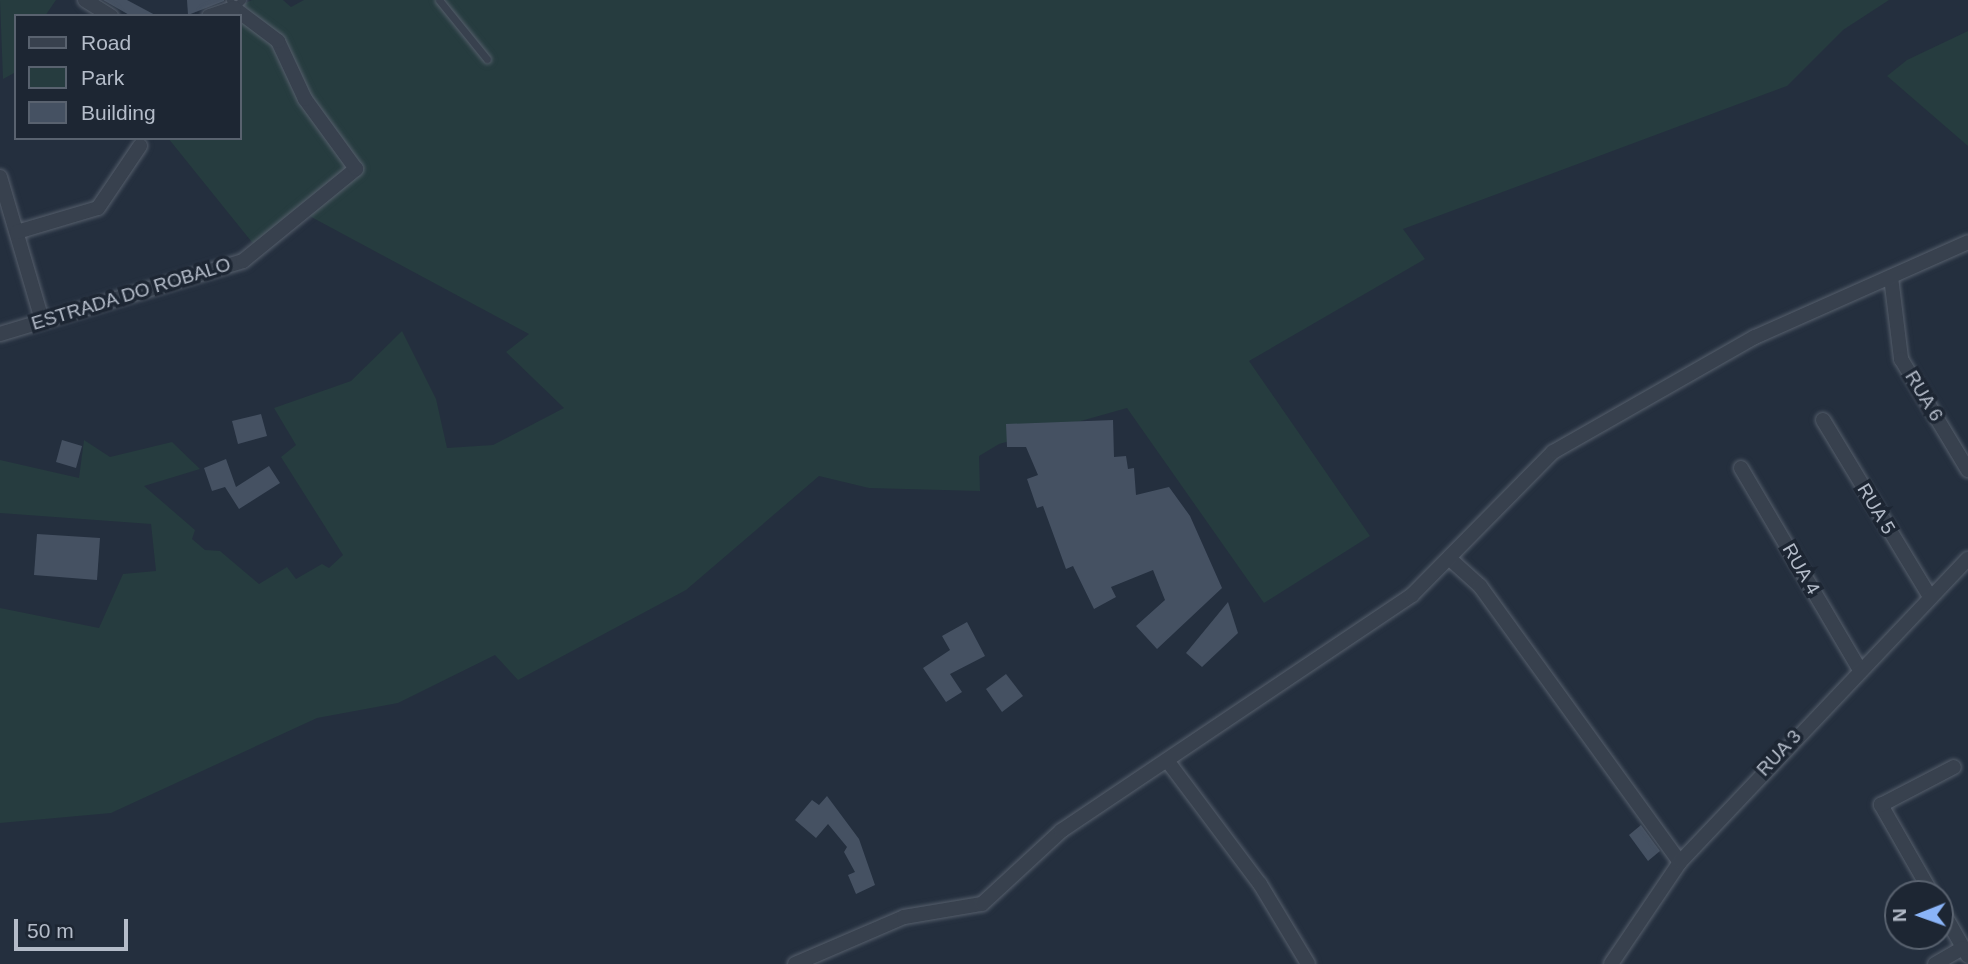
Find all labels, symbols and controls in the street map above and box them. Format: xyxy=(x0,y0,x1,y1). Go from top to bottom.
legend xyxy=(14,14,242,140)
text: Road xyxy=(81,31,131,54)
text: Park xyxy=(81,66,124,89)
text: Building xyxy=(81,101,156,124)
street label: ESTRADA DO ROBALO xyxy=(28,253,234,335)
street label: RUA 6 xyxy=(1900,366,1948,426)
street label: RUA 5 xyxy=(1852,479,1900,539)
street label: RUA 4 xyxy=(1777,539,1825,599)
street label: RUA 3 xyxy=(1752,725,1806,781)
north arrow xyxy=(1884,880,1954,950)
scale bar xyxy=(18,904,131,948)
text: N xyxy=(1889,908,1910,922)
text: 50 m xyxy=(27,919,74,942)

